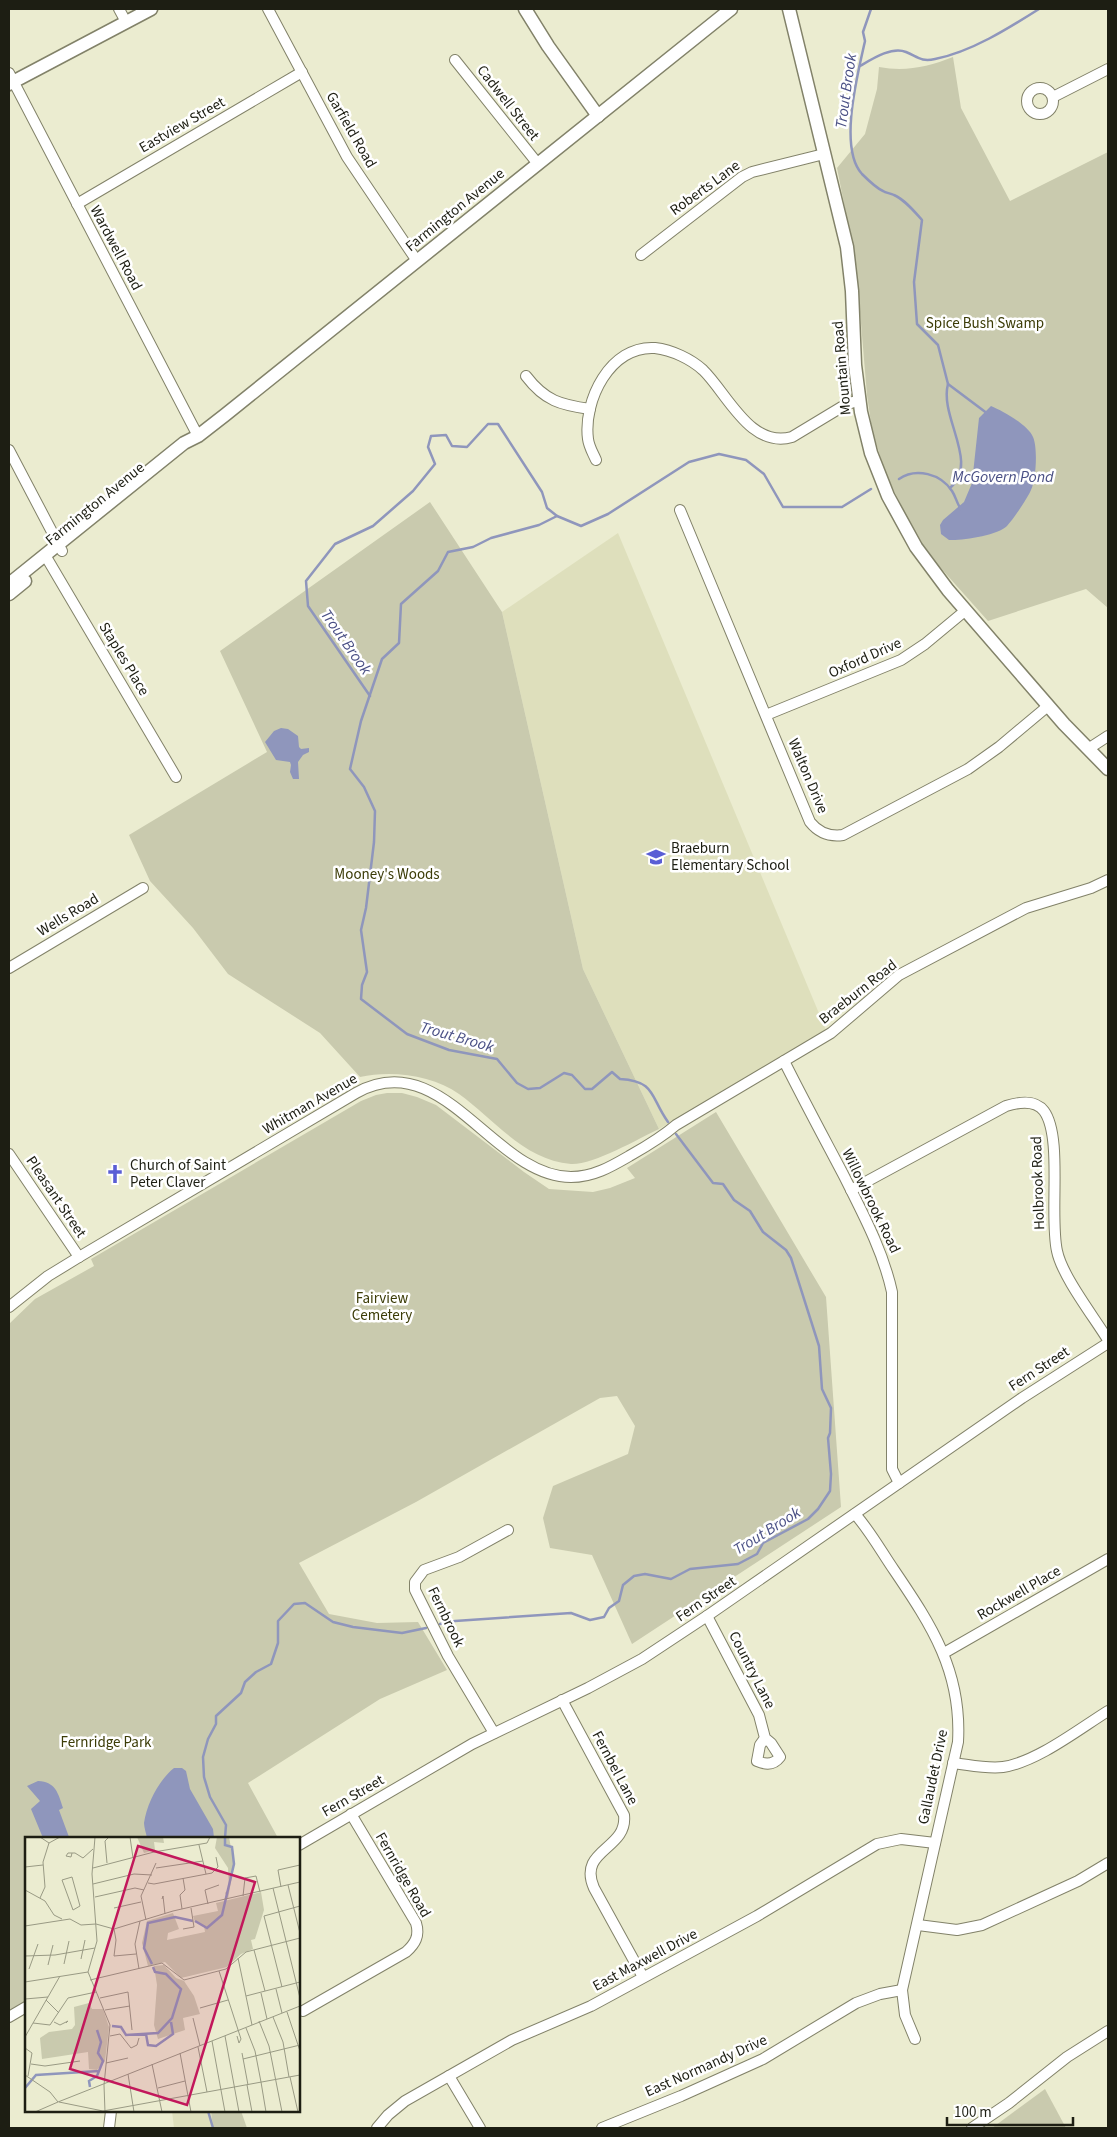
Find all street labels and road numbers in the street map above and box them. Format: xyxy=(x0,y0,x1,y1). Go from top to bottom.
street label: Cadwell Street xyxy=(472,61,544,145)
street label: Garfield Road xyxy=(321,88,381,172)
street label: Eastview Street xyxy=(135,92,229,158)
street label: Roberts Lane xyxy=(666,155,744,221)
street label: Farmington Avenue xyxy=(401,163,509,257)
street label: Wardwell Road xyxy=(85,202,147,294)
street label: Mountain Road xyxy=(827,320,857,416)
street label: Farmington Avenue xyxy=(41,457,149,551)
street label: Staples Place xyxy=(94,618,154,700)
street label: Oxford Drive xyxy=(825,633,905,683)
street label: Walton Drive xyxy=(783,735,833,817)
street label: Wells Road xyxy=(33,888,103,942)
street label: Braeburn Road xyxy=(815,955,901,1029)
street label: Whitman Avenue xyxy=(259,1068,361,1140)
street label: Holbrook Road xyxy=(1026,1136,1050,1230)
street label: Willowbrook Road xyxy=(837,1145,905,1257)
street label: Pleasant Street xyxy=(21,1152,91,1242)
street label: Fern Street xyxy=(1004,1342,1074,1396)
street label: Rockwell Place xyxy=(973,1561,1065,1625)
street label: Fern Street xyxy=(672,1571,740,1627)
street label: Fernbrook xyxy=(422,1583,470,1651)
street label: Country Lane xyxy=(724,1628,780,1712)
street label: Fernbel Lane xyxy=(587,1727,643,1809)
street label: Gallaudet Drive xyxy=(913,1728,953,1826)
street label: Fern Street xyxy=(318,1770,388,1822)
street label: Fernridge Road xyxy=(370,1828,436,1922)
street label: East Maxwell Drive xyxy=(589,1923,701,1997)
street label: East Normandy Drive xyxy=(642,2030,770,2102)

